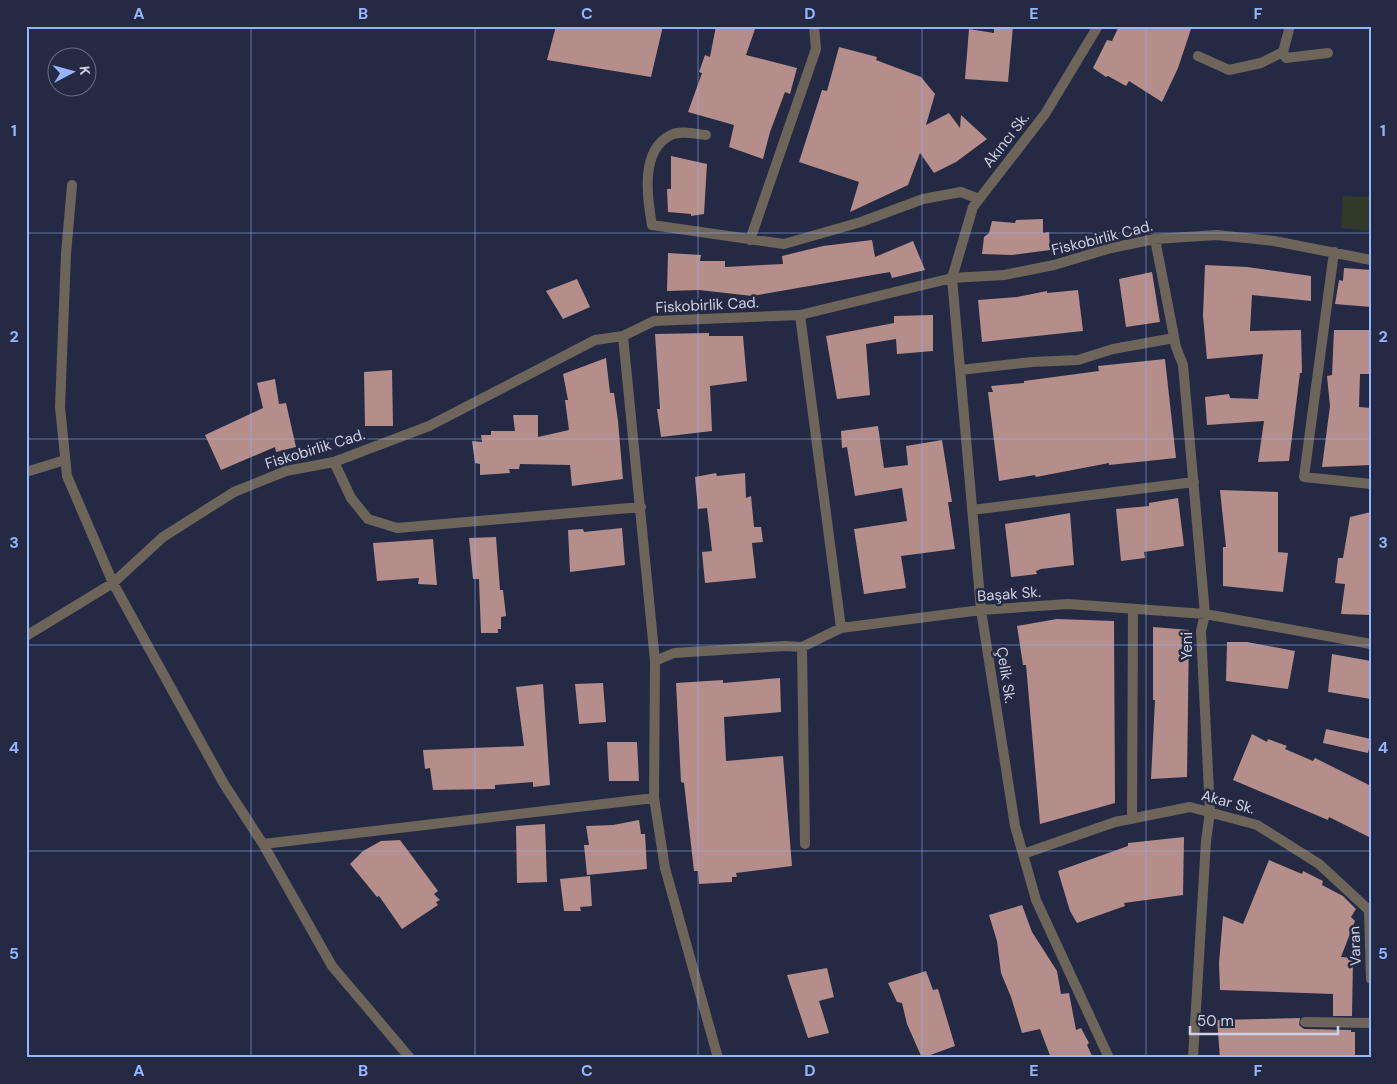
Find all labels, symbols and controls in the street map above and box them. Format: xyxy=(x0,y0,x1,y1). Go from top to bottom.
text: A xyxy=(133,3,145,24)
text: B xyxy=(358,3,368,24)
text: C xyxy=(581,3,593,24)
text: D xyxy=(804,3,816,24)
text: E xyxy=(1029,3,1039,24)
text: F xyxy=(1254,3,1263,24)
north arrow xyxy=(48,48,98,98)
text: K xyxy=(75,65,94,76)
street label: Akıncı Sk. xyxy=(978,108,1034,172)
text: 1 xyxy=(11,120,17,141)
text: 1 xyxy=(1380,120,1386,141)
street label: Fiskobirlik Cad. xyxy=(1049,216,1155,260)
street label: Fiskobirlik Cad. xyxy=(655,292,759,318)
text: 2 xyxy=(9,326,19,347)
text: 2 xyxy=(1378,326,1388,347)
street label: Fiskobirlik Cad. xyxy=(263,424,367,474)
text: 3 xyxy=(9,532,19,553)
text: 3 xyxy=(1378,532,1388,553)
street label: Başak Sk. xyxy=(977,582,1041,606)
street label: Yeni xyxy=(1177,632,1197,660)
street label: Çelik Sk. xyxy=(992,645,1020,705)
text: 4 xyxy=(9,737,19,758)
text: 4 xyxy=(1378,737,1388,758)
street label: Akar Sk. xyxy=(1199,785,1257,819)
street label: Varan xyxy=(1344,926,1366,966)
text: 5 xyxy=(9,943,19,964)
text: 5 xyxy=(1378,943,1388,964)
scale bar xyxy=(1190,1004,1337,1036)
text: 50 m xyxy=(1197,1011,1234,1031)
text: A xyxy=(133,1060,145,1081)
text: B xyxy=(358,1060,368,1081)
text: C xyxy=(581,1060,593,1081)
text: D xyxy=(804,1060,816,1081)
text: E xyxy=(1029,1060,1039,1081)
text: F xyxy=(1254,1060,1263,1081)

